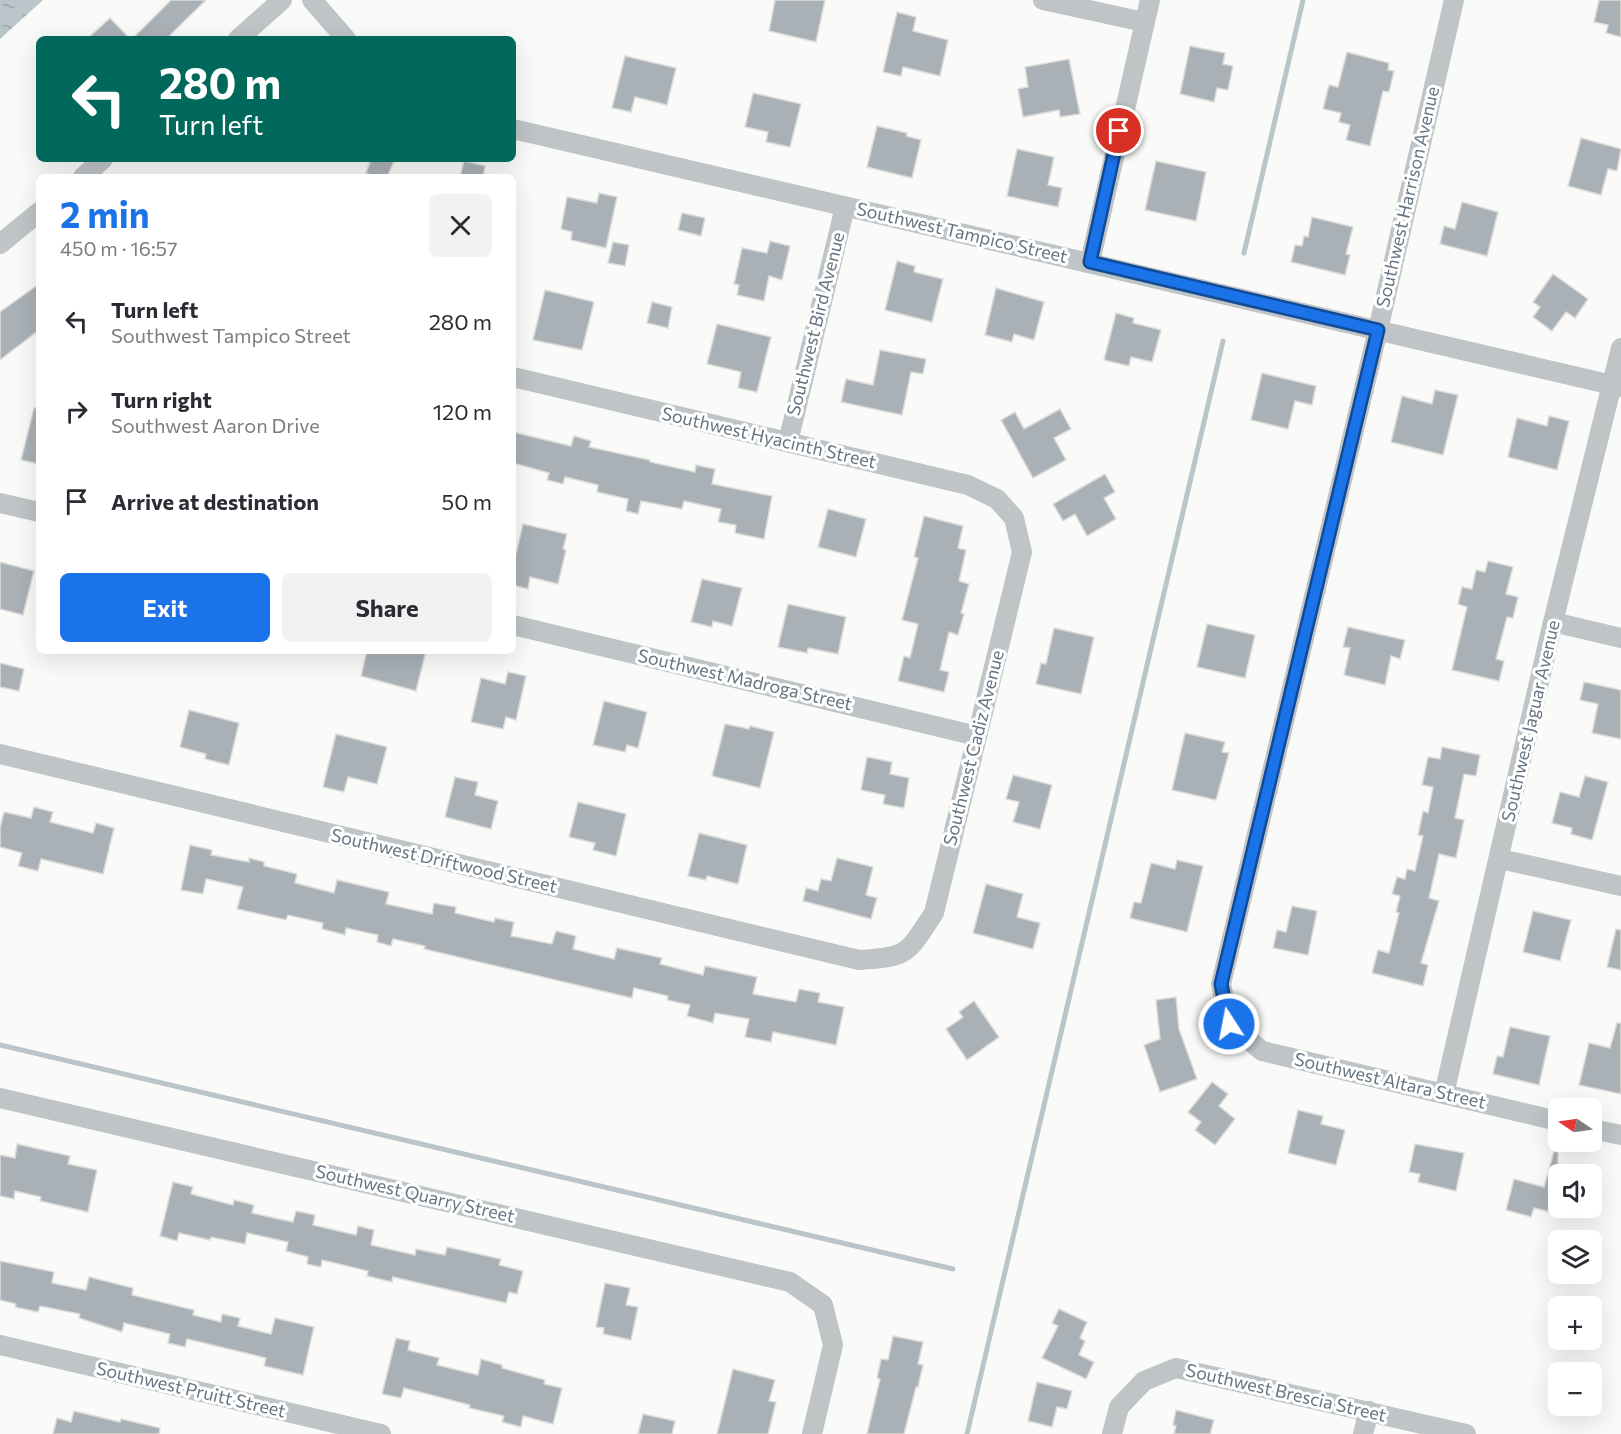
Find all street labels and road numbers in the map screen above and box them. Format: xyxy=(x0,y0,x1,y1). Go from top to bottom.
street label: Southwest Harrison Avenue xyxy=(1371,84,1443,309)
street label: Southwest Tampico Street xyxy=(855,197,1070,267)
street label: Southwest Bird Avenue xyxy=(782,230,848,418)
street label: Southwest Hyacinth Street xyxy=(660,402,879,472)
street label: Southwest Jaguar Avenue xyxy=(1496,618,1564,824)
street label: Southwest Madroga Street xyxy=(636,644,855,714)
street label: Southwest Cadiz Avenue xyxy=(938,648,1008,848)
street label: Southwest Driftwood Street xyxy=(329,823,559,897)
street label: Southwest Altara Street xyxy=(1292,1047,1488,1113)
street label: Southwest Quarry Street xyxy=(314,1159,517,1227)
street label: Southwest Pruitt Street xyxy=(94,1357,288,1422)
street label: Southwest Brescia Street xyxy=(1184,1358,1389,1426)

